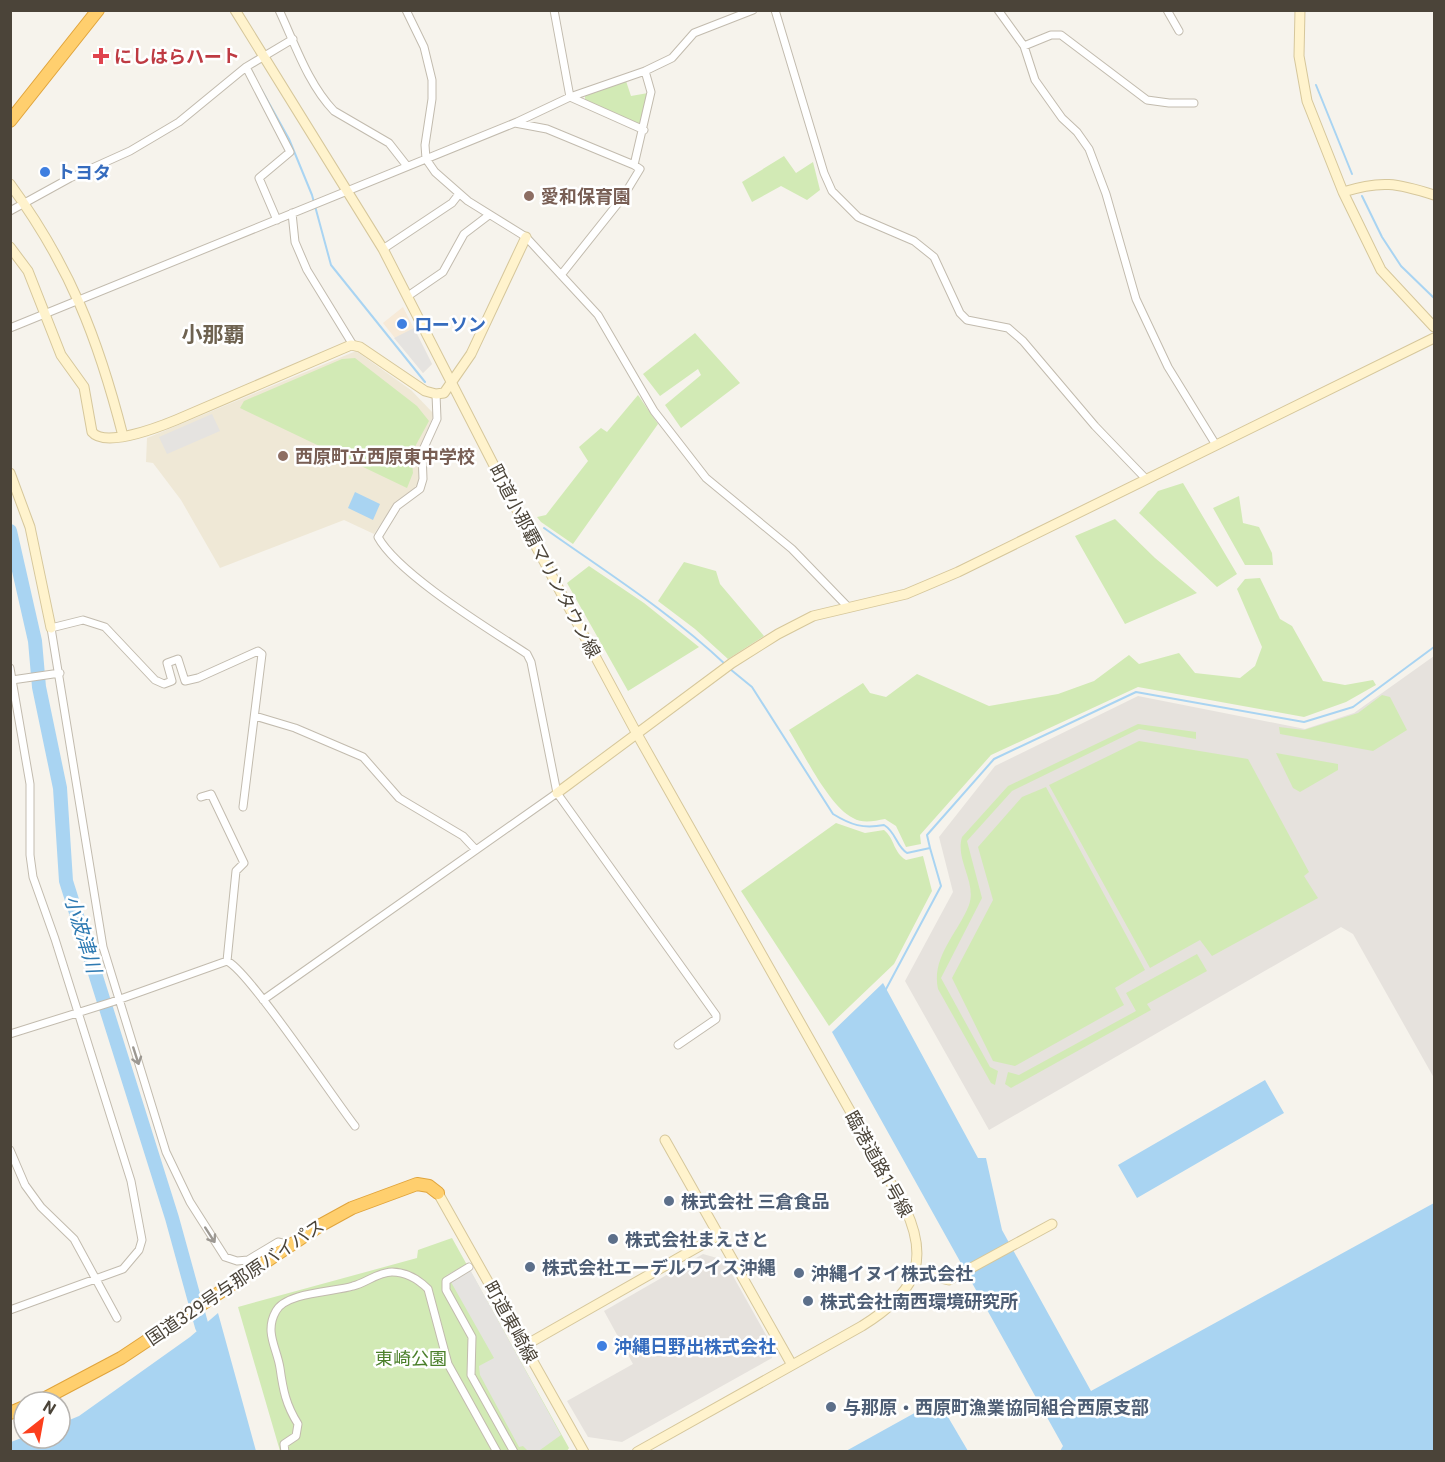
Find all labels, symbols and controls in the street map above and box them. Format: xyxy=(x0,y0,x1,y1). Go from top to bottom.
place label: にしはらハート xyxy=(114,46,240,67)
marker: にしはらハート xyxy=(92,47,110,65)
place label: トヨタ xyxy=(57,162,111,183)
marker: トヨタ xyxy=(38,165,52,179)
place label: 愛和保育園 xyxy=(541,186,631,207)
marker: 愛和保育園 xyxy=(522,189,536,203)
place label: ローソン xyxy=(414,314,486,335)
marker: ローソン xyxy=(395,317,409,331)
district label: 小那覇 xyxy=(182,323,245,347)
place label: 西原町立西原東中学校 xyxy=(295,446,475,467)
marker: 西原町立西原東中学校 xyxy=(276,449,290,463)
street label: 町道小那覇マリンタウン線 xyxy=(485,461,605,661)
water label: 小波津川 xyxy=(60,892,107,978)
one-way arrow xyxy=(131,1046,142,1065)
street label: 臨港道路1号線 xyxy=(841,1107,917,1221)
place label: 株式会社 三倉食品 xyxy=(681,1191,829,1212)
marker: 株式会社 三倉食品 xyxy=(662,1194,676,1208)
street label: 国道329号与那原バイパス xyxy=(142,1215,328,1349)
one-way arrow xyxy=(204,1226,216,1243)
place label: 株式会社まえさと xyxy=(625,1229,769,1250)
marker: 株式会社まえさと xyxy=(606,1232,620,1246)
place label: 株式会社エーデルワイス沖縄 xyxy=(542,1257,775,1278)
marker: 株式会社エーデルワイス沖縄 xyxy=(523,1260,537,1274)
place label: 沖縄イヌイ株式会社 xyxy=(811,1263,973,1284)
marker: 沖縄イヌイ株式会社 xyxy=(792,1266,806,1280)
street label: 町道東崎線 xyxy=(480,1278,542,1366)
place label: 株式会社南西環境研究所 xyxy=(820,1291,1018,1312)
marker: 株式会社南西環境研究所 xyxy=(801,1294,815,1308)
place label: 沖縄日野出株式会社 xyxy=(614,1336,776,1357)
marker: 沖縄日野出株式会社 xyxy=(595,1339,609,1353)
park label: 東崎公園 xyxy=(375,1348,447,1369)
north arrow xyxy=(12,1390,72,1450)
text: N xyxy=(40,1397,59,1419)
place label: 与那原・西原町漁業協同組合西原支部 xyxy=(843,1397,1149,1418)
marker: 与那原・西原町漁業協同組合西原支部 xyxy=(824,1400,838,1414)

